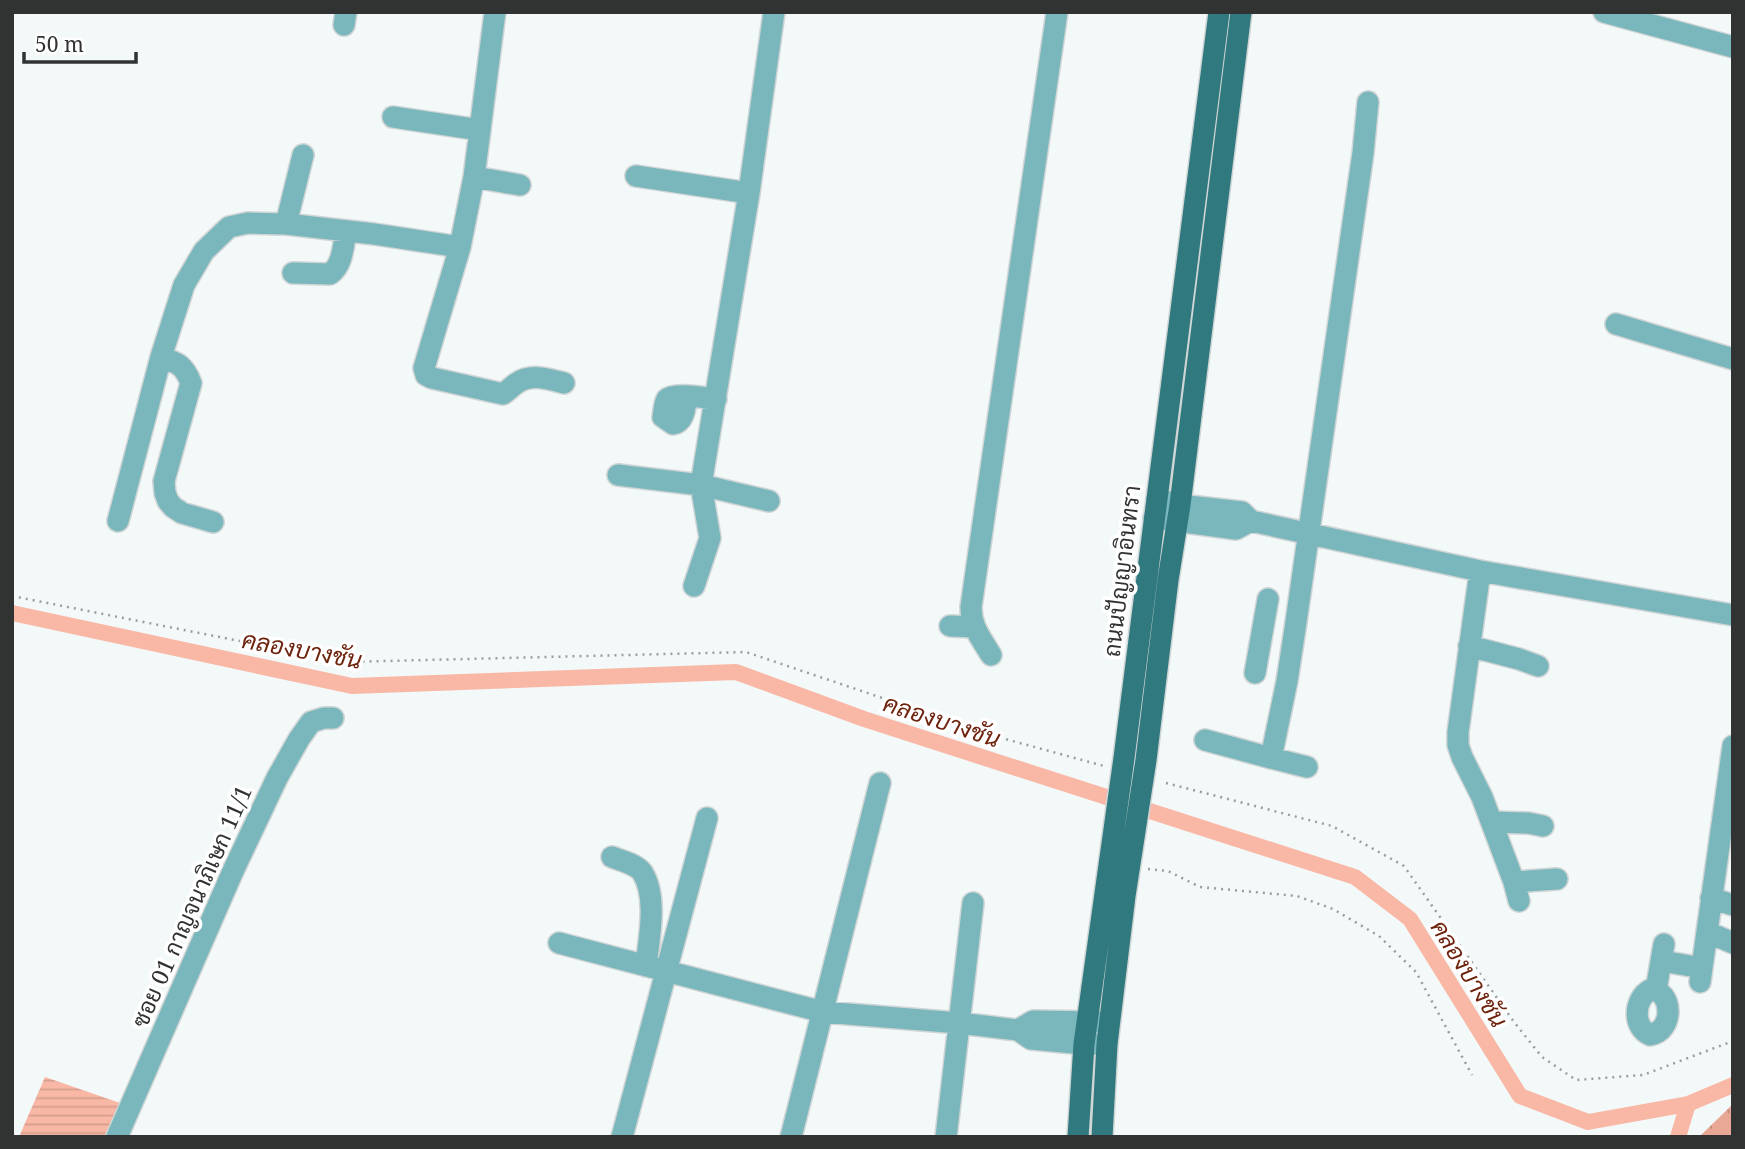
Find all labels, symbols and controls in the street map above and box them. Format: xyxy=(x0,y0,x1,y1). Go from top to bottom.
scale bar xyxy=(24,21,136,65)
text: 50 m xyxy=(35,30,84,58)
street label: ถนนปัญญาอินทรา xyxy=(1095,483,1147,659)
water label: คลองบางชัน xyxy=(239,622,365,676)
water label: คลองบางชัน xyxy=(879,686,1005,754)
street label: ซอย 01 กาญจนาภิเษก 11/1 xyxy=(123,780,259,1032)
water label: คลองบางชัน xyxy=(1424,913,1516,1033)

